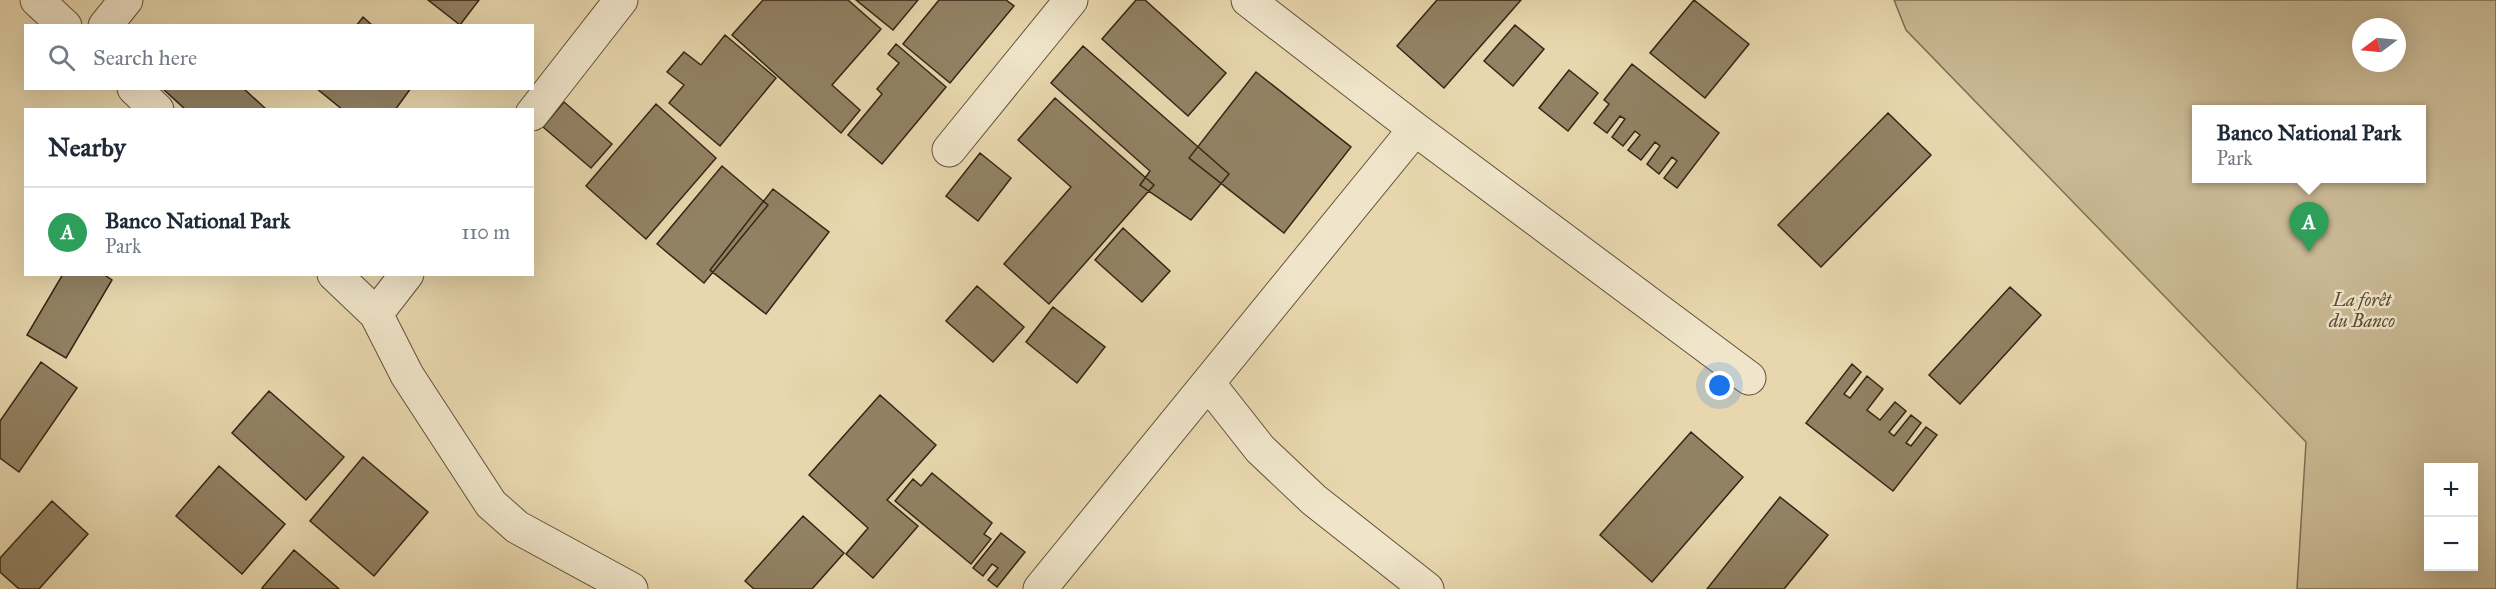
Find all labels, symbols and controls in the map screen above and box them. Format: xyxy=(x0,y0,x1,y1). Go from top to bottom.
north arrow xyxy=(2352,18,2406,72)
search box xyxy=(24,24,534,90)
icon: search xyxy=(45,41,78,74)
text: Search here xyxy=(93,44,197,71)
popup xyxy=(2192,105,2426,183)
text: Banco National Park xyxy=(2216,119,2402,146)
text: Nearby xyxy=(48,131,126,163)
text: Park xyxy=(2216,146,2253,170)
pin: A xyxy=(2290,202,2328,252)
text: Banco National Park xyxy=(105,207,290,234)
text: A xyxy=(61,220,74,244)
text: 110 m xyxy=(462,220,510,244)
text: Park xyxy=(105,234,141,258)
park label: La forêt du Banco xyxy=(2328,289,2395,332)
your location xyxy=(1705,371,1734,400)
map controls xyxy=(2424,463,2478,571)
button: + xyxy=(2424,463,2478,517)
button: − xyxy=(2424,517,2478,571)

